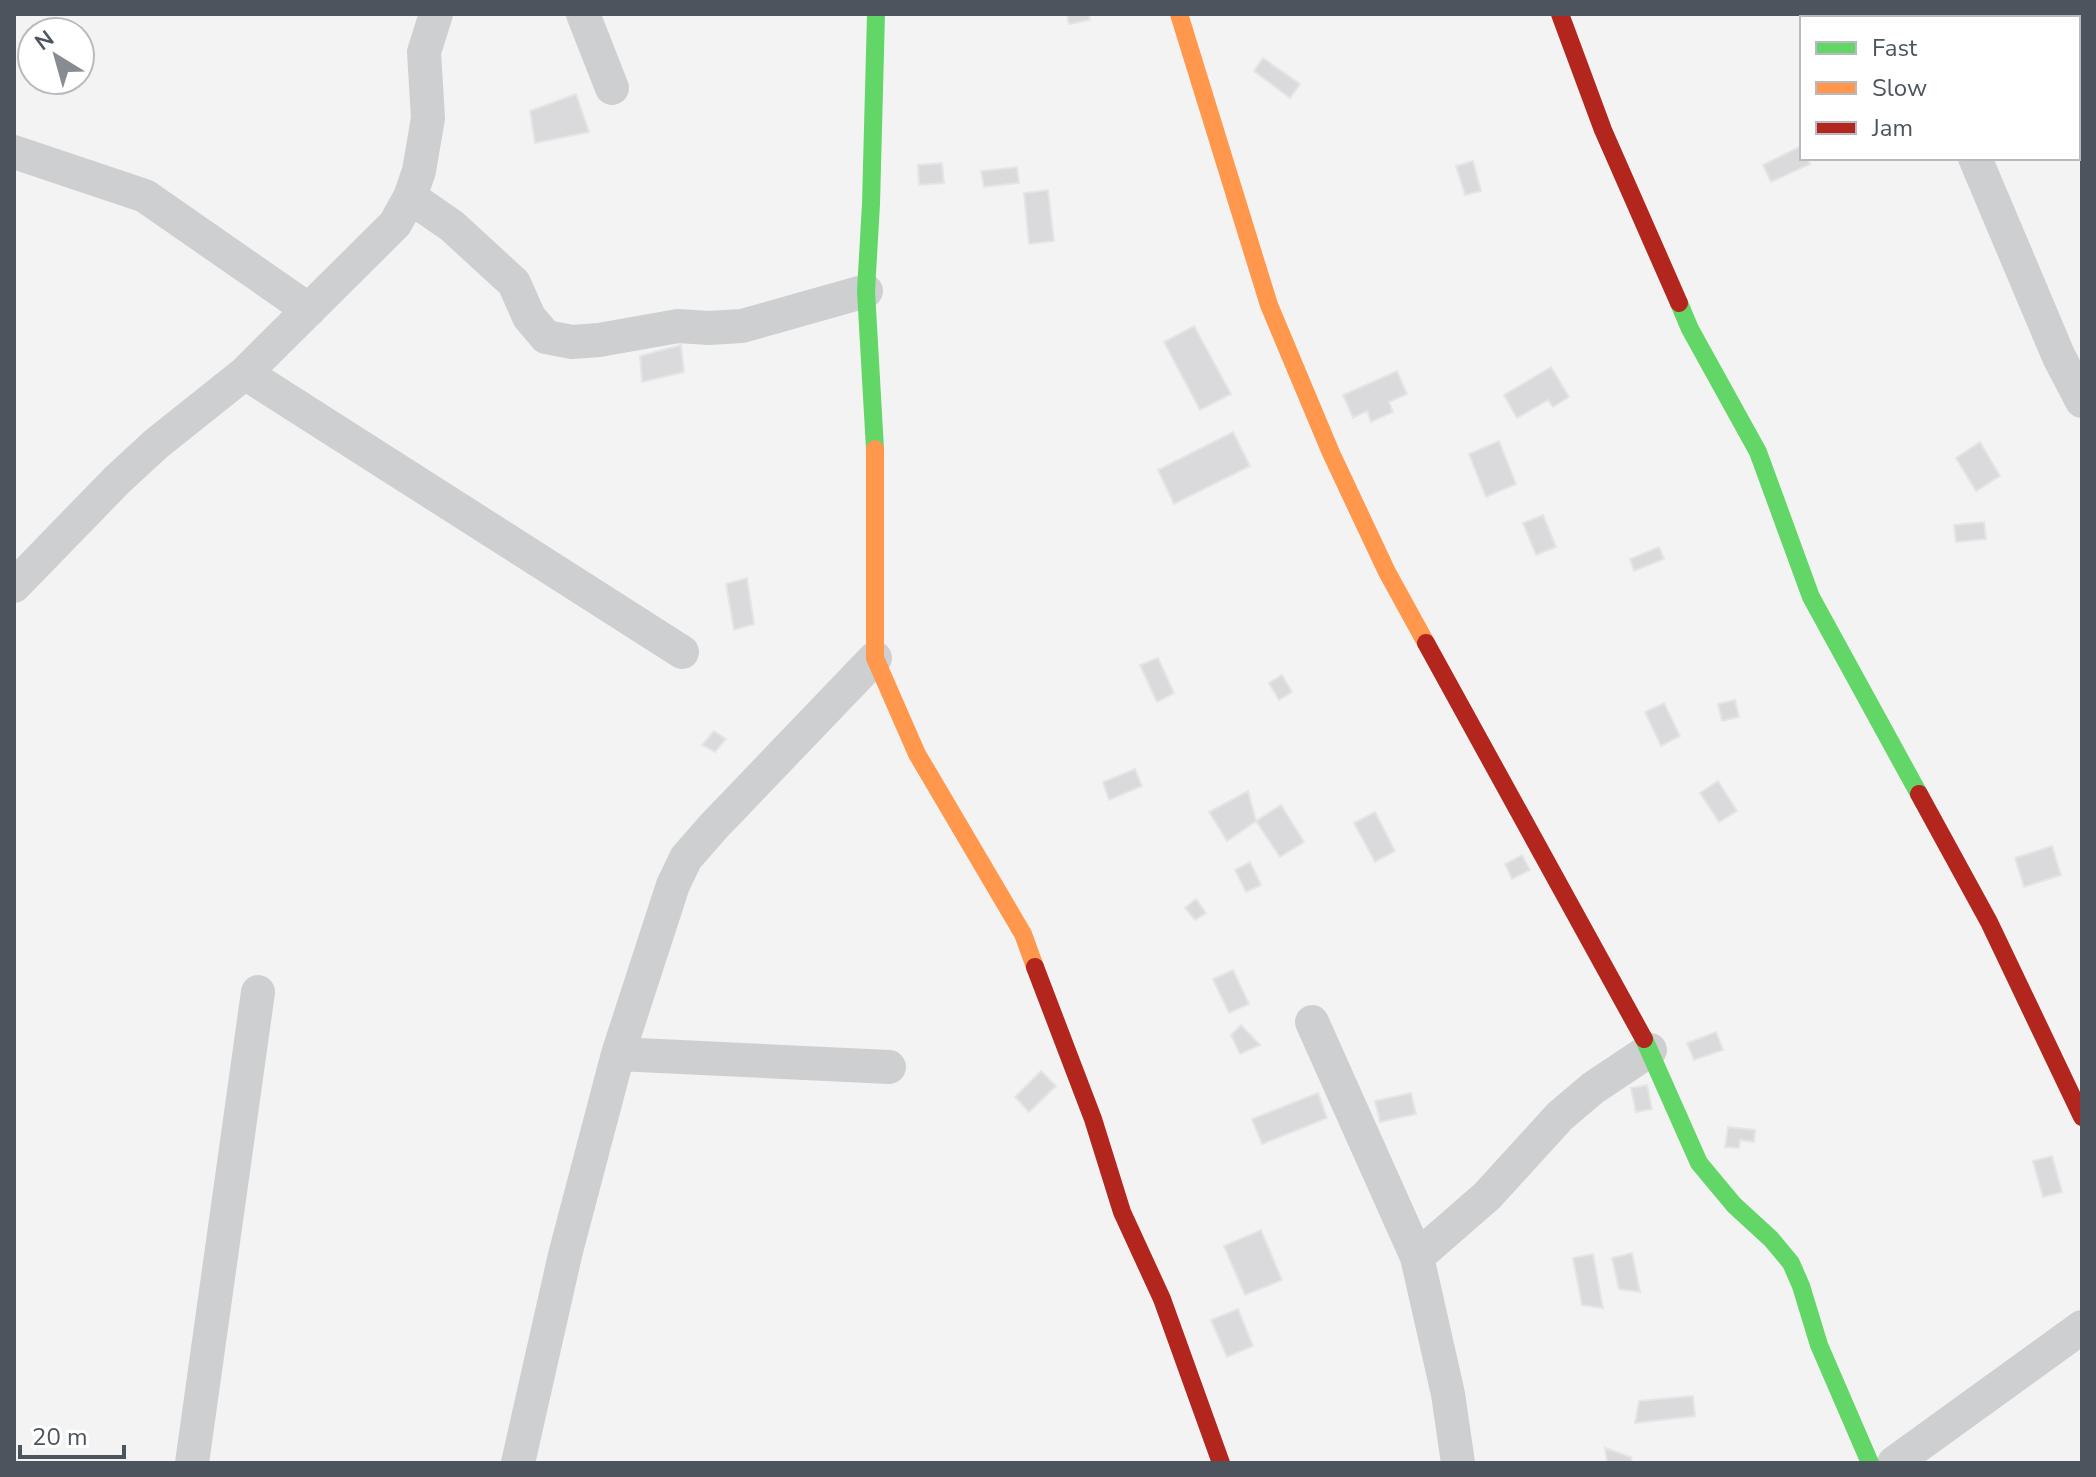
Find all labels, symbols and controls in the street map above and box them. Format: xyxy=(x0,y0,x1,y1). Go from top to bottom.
north arrow xyxy=(16,16,96,96)
legend xyxy=(1800,16,2080,160)
text: N xyxy=(29,24,60,58)
text: Fast xyxy=(1872,32,1918,64)
text: Slow xyxy=(1872,72,1927,104)
text: Jam xyxy=(1871,112,1913,144)
scale bar xyxy=(20,1409,124,1459)
text: 20 m xyxy=(32,1421,88,1453)

